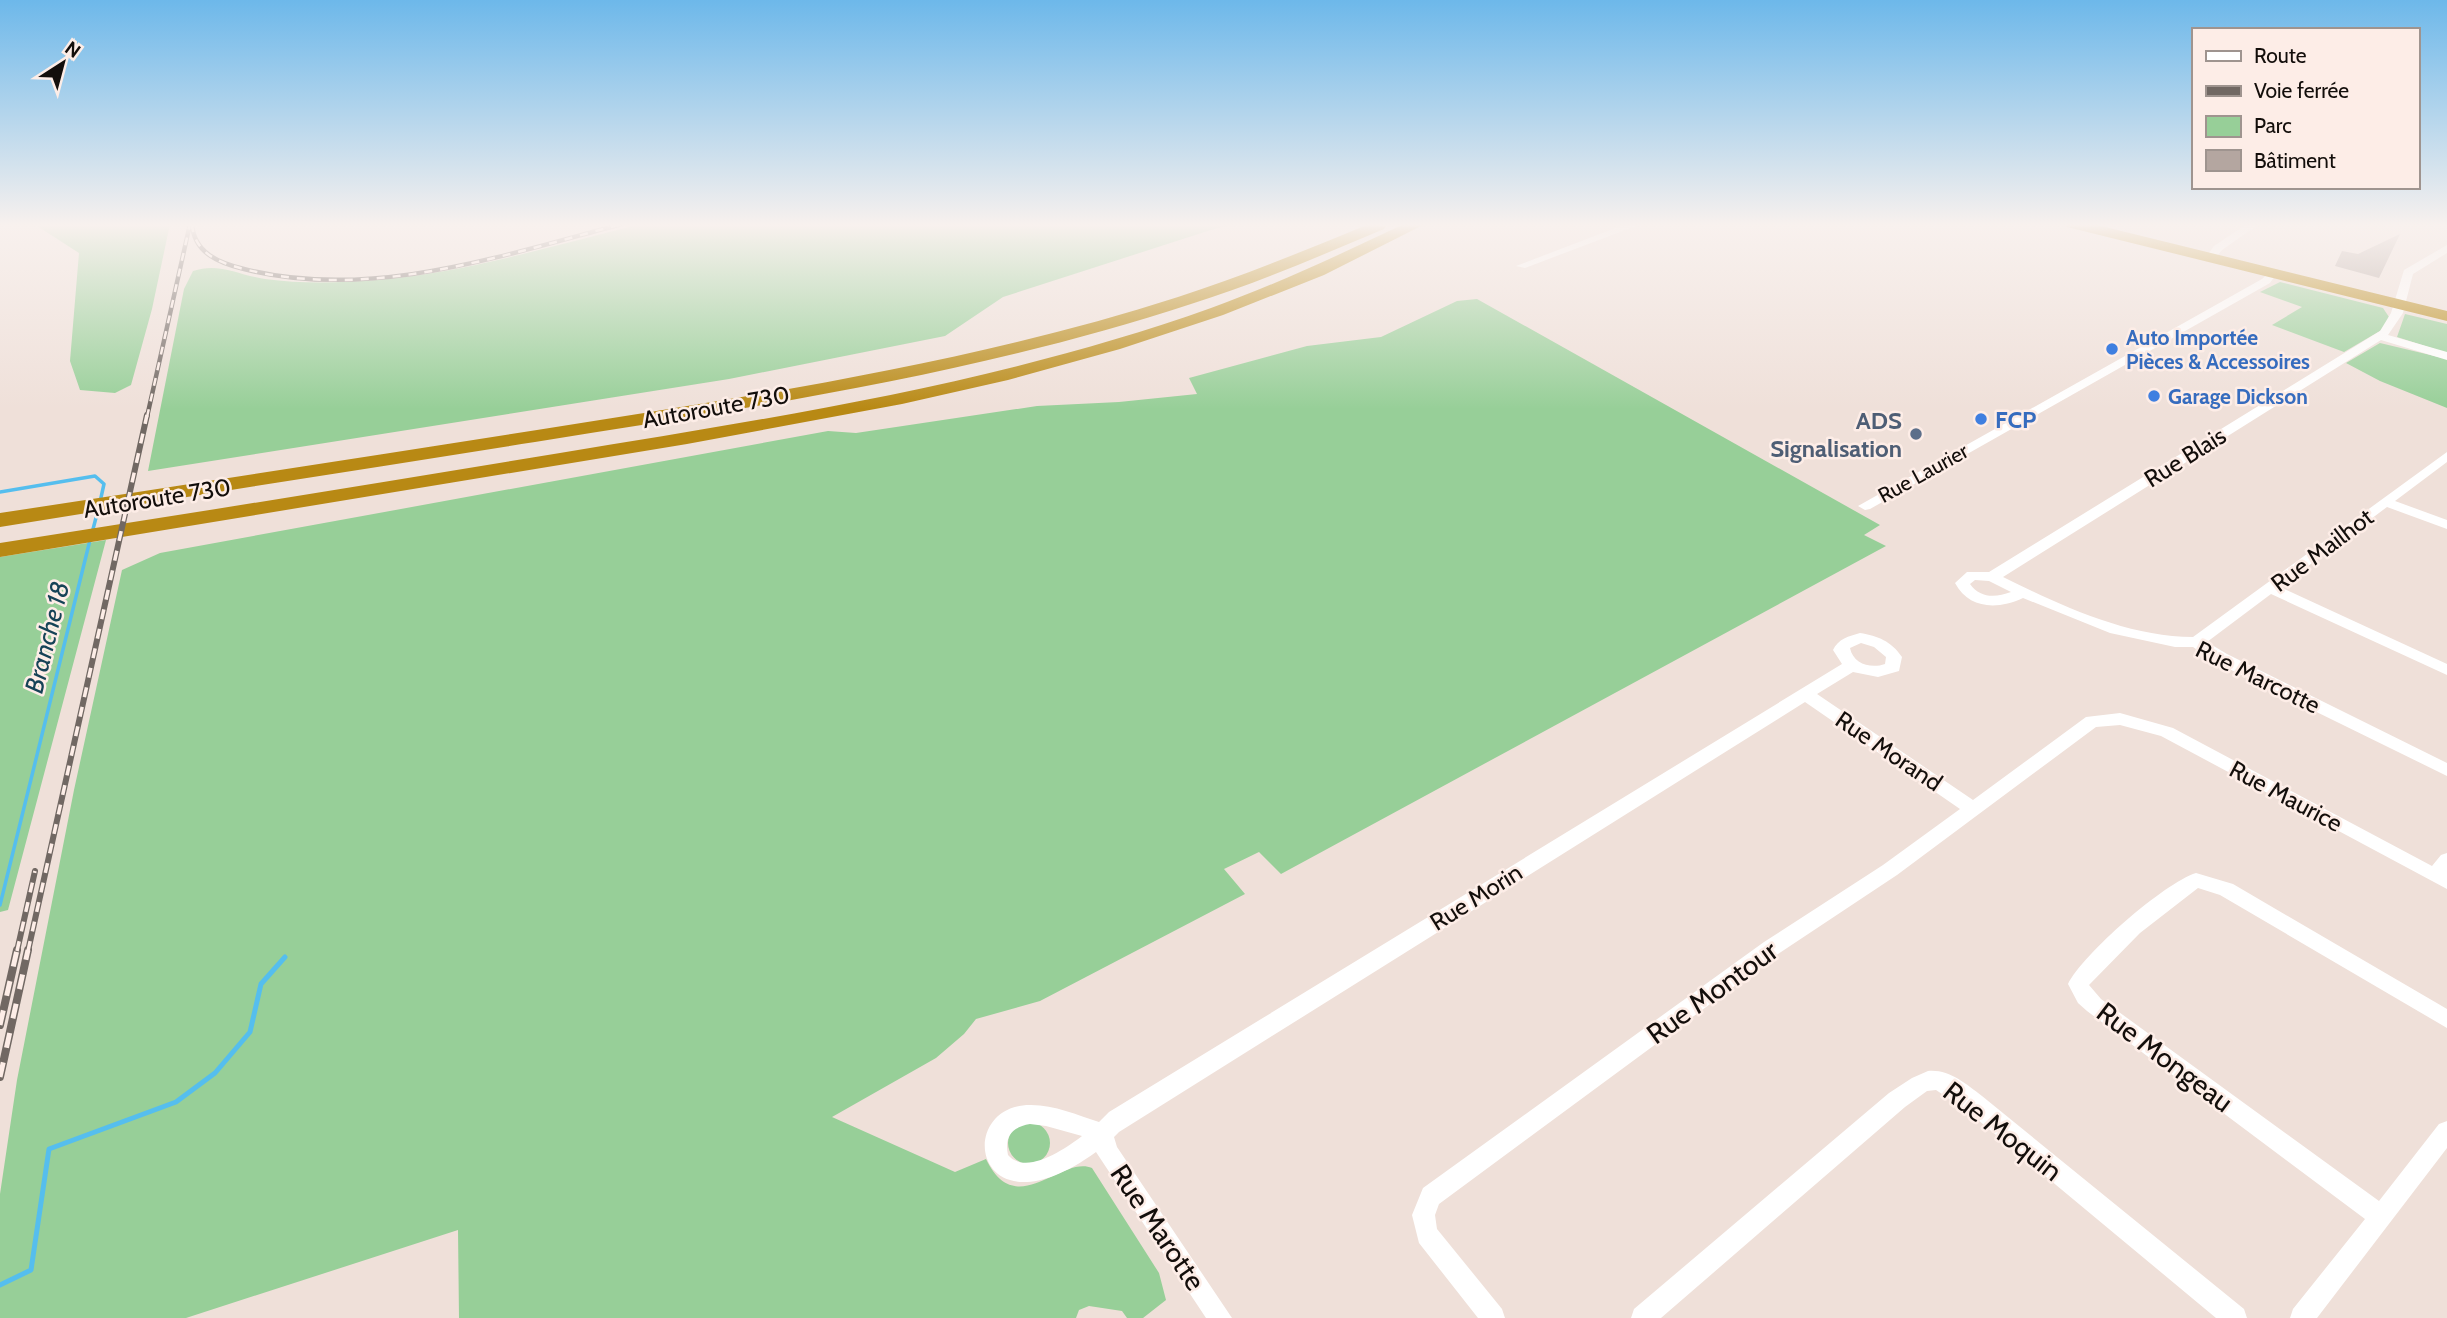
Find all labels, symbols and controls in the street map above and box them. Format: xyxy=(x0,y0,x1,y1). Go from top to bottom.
north arrow xyxy=(28,28,98,98)
legend xyxy=(2192,28,2419,189)
text: N xyxy=(61,36,85,63)
text: Route xyxy=(2254,43,2307,68)
text: Voie ferrée xyxy=(2254,78,2349,103)
text: Parc xyxy=(2254,113,2292,138)
text: Bâtiment xyxy=(2254,148,2336,173)
place label: Auto Importée Pièces & Accessoires xyxy=(2126,325,2310,374)
marker: Auto Importée Pièces & Accessoires xyxy=(2104,341,2120,357)
street label: Autoroute 730 xyxy=(640,380,792,434)
place label: Garage Dickson xyxy=(2168,384,2308,409)
marker: Garage Dickson xyxy=(2146,388,2162,404)
place label: FCP xyxy=(1995,405,2036,434)
place label: ADS Signalisation xyxy=(1770,406,1902,463)
marker: FCP xyxy=(1973,411,1989,427)
street label: Rue Blais xyxy=(2139,421,2231,493)
marker: ADS Signalisation xyxy=(1908,426,1924,442)
street label: Rue Laurier xyxy=(1874,438,1973,508)
street label: Autoroute 730 xyxy=(81,472,233,524)
street label: Rue Mailhot xyxy=(2265,502,2379,598)
water label: Branche 18 xyxy=(18,578,76,696)
street label: Rue Marcotte xyxy=(2191,634,2325,720)
street label: Rue Morand xyxy=(1830,705,1948,797)
street label: Rue Maurice xyxy=(2225,754,2347,838)
street label: Rue Morin xyxy=(1425,857,1527,937)
street label: Rue Montour xyxy=(1640,933,1784,1051)
street label: Rue Mongeau xyxy=(2090,995,2240,1119)
street label: Rue Moquin xyxy=(1937,1074,2069,1188)
street label: Rue Marotte xyxy=(1103,1158,1213,1296)

